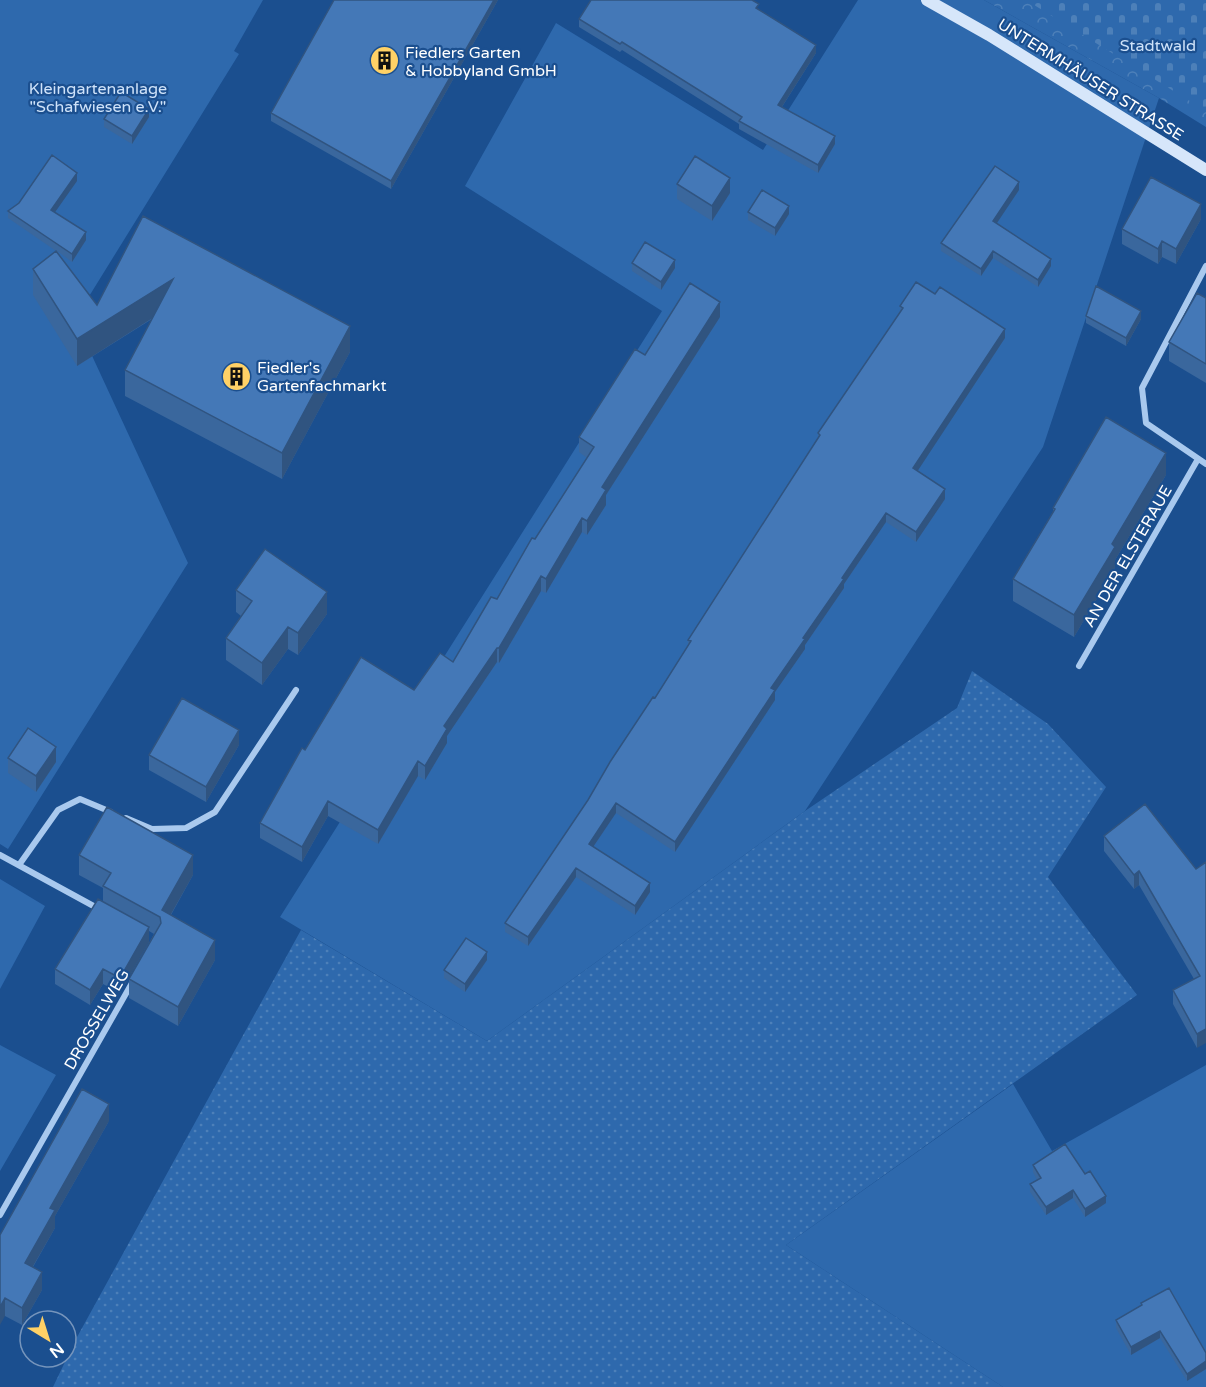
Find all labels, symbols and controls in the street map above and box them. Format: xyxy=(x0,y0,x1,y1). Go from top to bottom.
street label: UNTERMHÄUSER STRASSE xyxy=(994,14,1187,145)
park label: Stadtwald xyxy=(1120,36,1196,56)
place label: Fiedlers Garten & Hobbyland GmbH xyxy=(405,43,557,81)
building icon: Fiedlers Garten & Hobbyland GmbH xyxy=(368,45,400,77)
park label: Kleingartenanlage "Schafwiesen e.V." xyxy=(29,79,167,117)
place label: Fiedler's Gartenfachmarkt xyxy=(257,358,387,396)
building icon: Fiedler's Gartenfachmarkt xyxy=(220,360,252,392)
street label: AN DER ELSTERAUE xyxy=(1079,482,1177,631)
street label: DROSSELWEG xyxy=(60,965,134,1074)
north arrow xyxy=(18,1309,78,1369)
text: N xyxy=(45,1338,68,1362)

